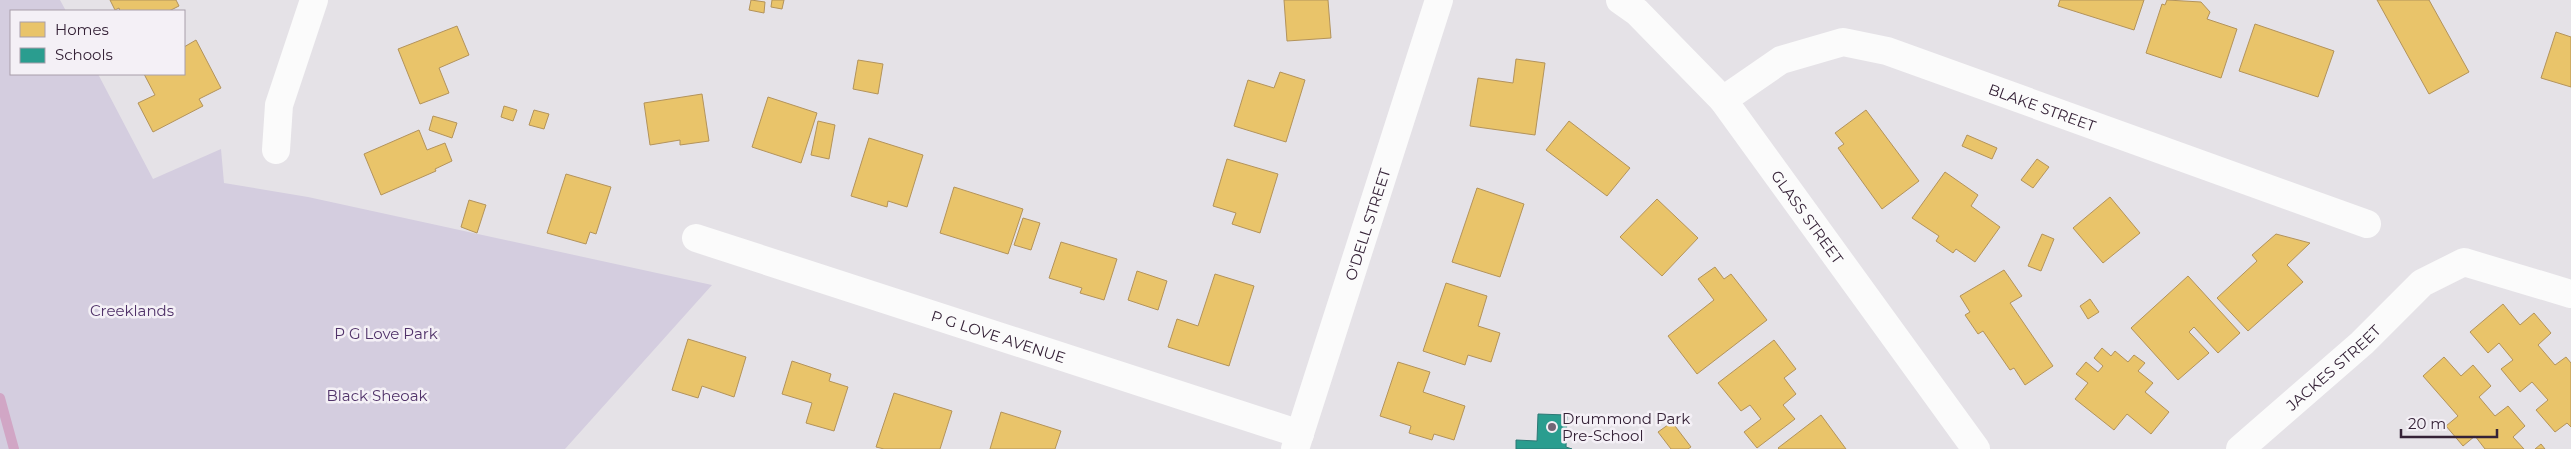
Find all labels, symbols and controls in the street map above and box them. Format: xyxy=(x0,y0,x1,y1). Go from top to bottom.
legend xyxy=(10,10,185,75)
text: Homes xyxy=(55,20,109,39)
text: Schools xyxy=(55,45,113,64)
street label: BLAKE STREET xyxy=(1986,79,2099,135)
street label: O'DELL STREET xyxy=(1340,165,1394,283)
street label: GLASS STREET xyxy=(1767,166,1848,267)
park label: Creeklands xyxy=(90,301,174,320)
street label: P G LOVE AVENUE xyxy=(929,305,1068,367)
street label: JACKES STREET xyxy=(2281,320,2385,415)
park label: P G Love Park xyxy=(334,324,438,343)
park label: Black Sheoak xyxy=(326,386,428,405)
scale bar xyxy=(2401,406,2497,438)
place label: Drummond Park Pre-School xyxy=(1562,409,1690,445)
text: 20 m xyxy=(2408,414,2446,433)
marker: Drummond Park Pre-School xyxy=(1546,421,1558,433)

